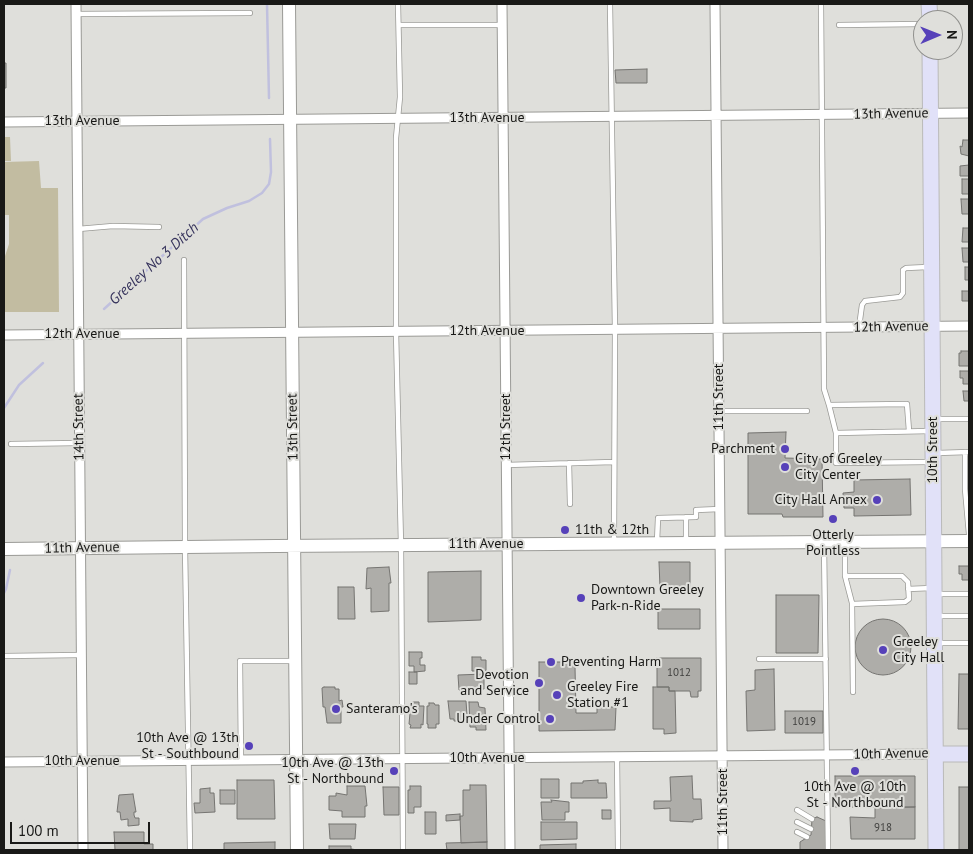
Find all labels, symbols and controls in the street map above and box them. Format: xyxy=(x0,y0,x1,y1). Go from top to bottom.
north arrow xyxy=(913,10,963,60)
text: N xyxy=(943,30,961,40)
street label: 13th Avenue xyxy=(853,105,929,123)
street label: 13th Avenue xyxy=(449,110,525,126)
street label: 13th Avenue xyxy=(44,113,120,129)
water label: Greeley No 3 Ditch xyxy=(106,219,202,309)
street label: 12th Avenue xyxy=(853,318,929,336)
street label: 12th Avenue xyxy=(449,323,525,339)
street label: 12th Avenue xyxy=(44,326,120,342)
street label: 11th Street xyxy=(711,363,727,431)
street label: 14th Street xyxy=(70,393,88,461)
street label: 13th Street xyxy=(284,393,302,461)
street label: 12th Street xyxy=(498,393,514,461)
street label: 10th Street xyxy=(925,416,941,484)
place label: Parchment xyxy=(711,441,775,457)
marker: Parchment xyxy=(779,443,791,455)
place label: City of Greeley City Center xyxy=(795,451,882,484)
marker: City of Greeley City Center xyxy=(779,461,791,473)
place label: City Hall Annex xyxy=(774,492,867,508)
marker: City Hall Annex xyxy=(871,494,883,506)
marker: Otterly Pointless xyxy=(827,513,839,525)
place label: 11th & 12th xyxy=(575,522,649,538)
marker: 11th & 12th xyxy=(559,524,571,536)
place label: Otterly Pointless xyxy=(806,527,860,560)
street label: 11th Avenue xyxy=(448,536,524,552)
street label: 11th Avenue xyxy=(44,539,120,557)
place label: Downtown Greeley Park-n-Ride xyxy=(591,582,704,614)
marker: Downtown Greeley Park-n-Ride xyxy=(575,592,587,604)
place label: Greeley City Hall xyxy=(893,634,944,666)
marker: Greeley City Hall xyxy=(877,644,889,656)
place label: Preventing Harm xyxy=(561,654,661,670)
marker: Preventing Harm xyxy=(545,656,557,668)
house number: 1012 xyxy=(667,666,691,680)
place label: Devotion and Service xyxy=(460,667,529,700)
marker: Devotion and Service xyxy=(533,677,545,689)
place label: Greeley Fire Station #1 xyxy=(567,679,638,712)
marker: Greeley Fire Station #1 xyxy=(551,689,563,701)
place label: Santeramo's xyxy=(346,701,418,717)
marker: Santeramo's xyxy=(330,703,342,715)
place label: Under Control xyxy=(456,711,540,727)
marker: Under Control xyxy=(544,713,556,725)
house number: 1019 xyxy=(792,715,816,729)
place label: 10th Ave @ 13th St - Southbound xyxy=(136,730,239,762)
marker: 10th Ave @ 13th St - Southbound xyxy=(243,740,255,752)
street label: 10th Avenue xyxy=(853,745,929,763)
street label: 10th Avenue xyxy=(449,750,525,766)
street label: 10th Avenue xyxy=(44,753,120,769)
place label: 10th Ave @ 13th St - Northbound xyxy=(281,755,384,788)
marker: 10th Ave @ 13th St - Northbound xyxy=(388,765,400,777)
marker: 10th Ave @ 10th St - Northbound xyxy=(849,765,861,777)
street label: 11th Street xyxy=(715,768,731,836)
place label: 10th Ave @ 10th St - Northbound xyxy=(804,779,906,812)
scale bar xyxy=(12,812,152,844)
text: 100 m xyxy=(18,821,59,840)
house number: 918 xyxy=(874,821,892,835)

